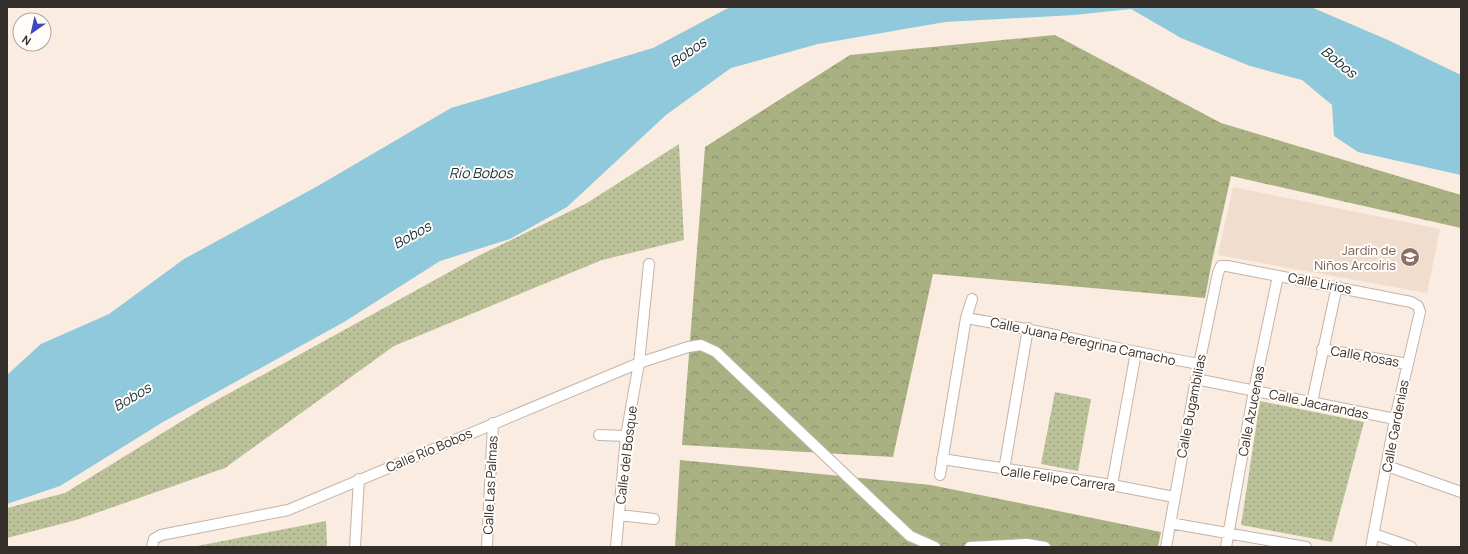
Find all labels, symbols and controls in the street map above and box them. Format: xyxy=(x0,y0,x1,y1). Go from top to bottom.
north arrow xyxy=(12,12,52,52)
water label: Bobos xyxy=(666,31,711,71)
text: N xyxy=(19,32,34,49)
water label: Bobos xyxy=(1318,41,1362,83)
water label: Río Bobos xyxy=(449,163,515,182)
water label: Bobos xyxy=(389,216,436,253)
place label: Jardín de Niños Arcoíris xyxy=(1314,241,1396,274)
school or university icon: Jardín de Niños Arcoíris xyxy=(1399,246,1421,268)
street label: Calle Lirios xyxy=(1287,268,1354,298)
street label: Calle Juana Peregrina Camacho xyxy=(989,313,1178,370)
street label: Calle Rosas xyxy=(1329,341,1401,371)
street label: Calle Bugambilias xyxy=(1172,352,1210,459)
street label: Calle Azucenas xyxy=(1233,364,1269,458)
water label: Bobos xyxy=(109,377,155,415)
street label: Calle Gardenias xyxy=(1377,378,1413,474)
street label: Calle Jacarandas xyxy=(1267,385,1371,423)
street label: Calle del Bosque xyxy=(611,404,641,505)
street label: Calle Río Bobos xyxy=(383,424,475,476)
street label: Calle Las Palmas xyxy=(478,435,502,535)
street label: Calle Felipe Carrera xyxy=(999,461,1117,495)

